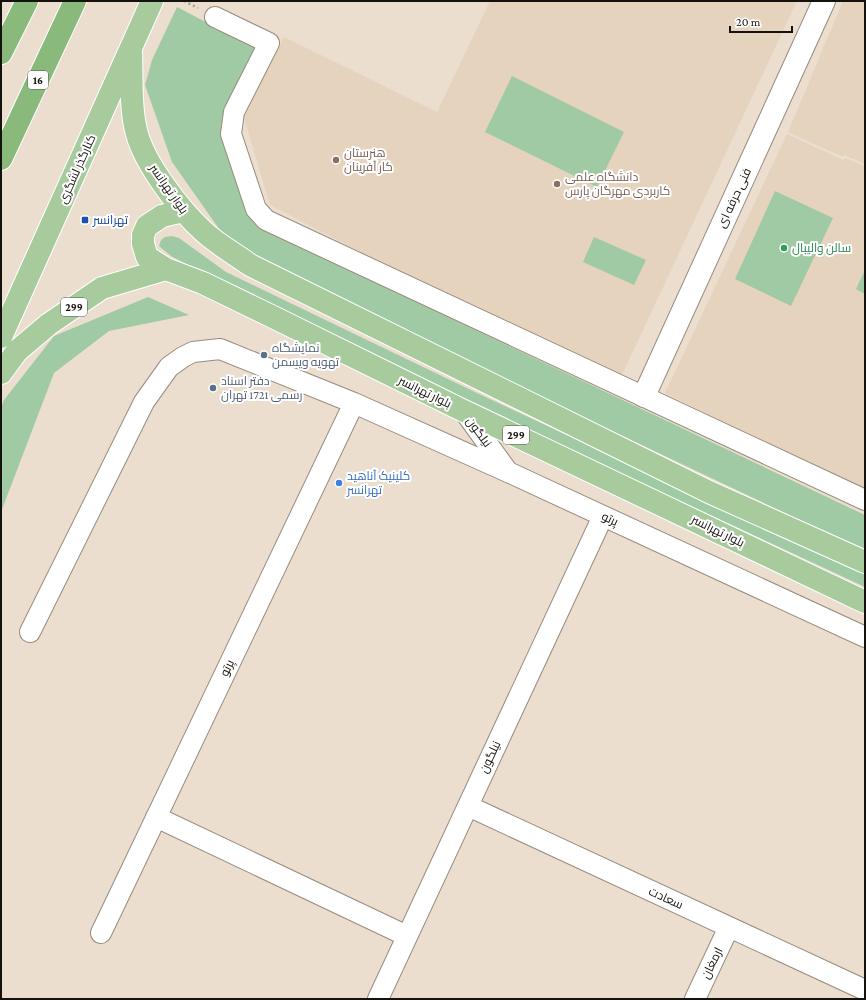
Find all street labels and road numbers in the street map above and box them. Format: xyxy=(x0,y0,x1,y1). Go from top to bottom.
road number: 16 xyxy=(28,71,48,89)
street label: کنارگذر لشگری xyxy=(56,132,98,206)
street label: بلوار تهرانسر xyxy=(146,161,191,217)
street label: فنی حرفه ای xyxy=(714,166,754,230)
road number: 299 xyxy=(61,298,87,316)
street label: بلوار تهرانسر xyxy=(395,373,454,411)
street label: نیلگون xyxy=(463,414,495,450)
road number: 299 xyxy=(503,426,529,444)
street label: پرتو xyxy=(599,509,621,531)
street label: بلوار تهرانسر xyxy=(688,512,747,550)
street label: پرتو xyxy=(217,657,239,680)
street label: نیلگون xyxy=(477,739,503,775)
street label: سعادت xyxy=(647,884,686,912)
street label: ارمغان xyxy=(698,945,726,981)

